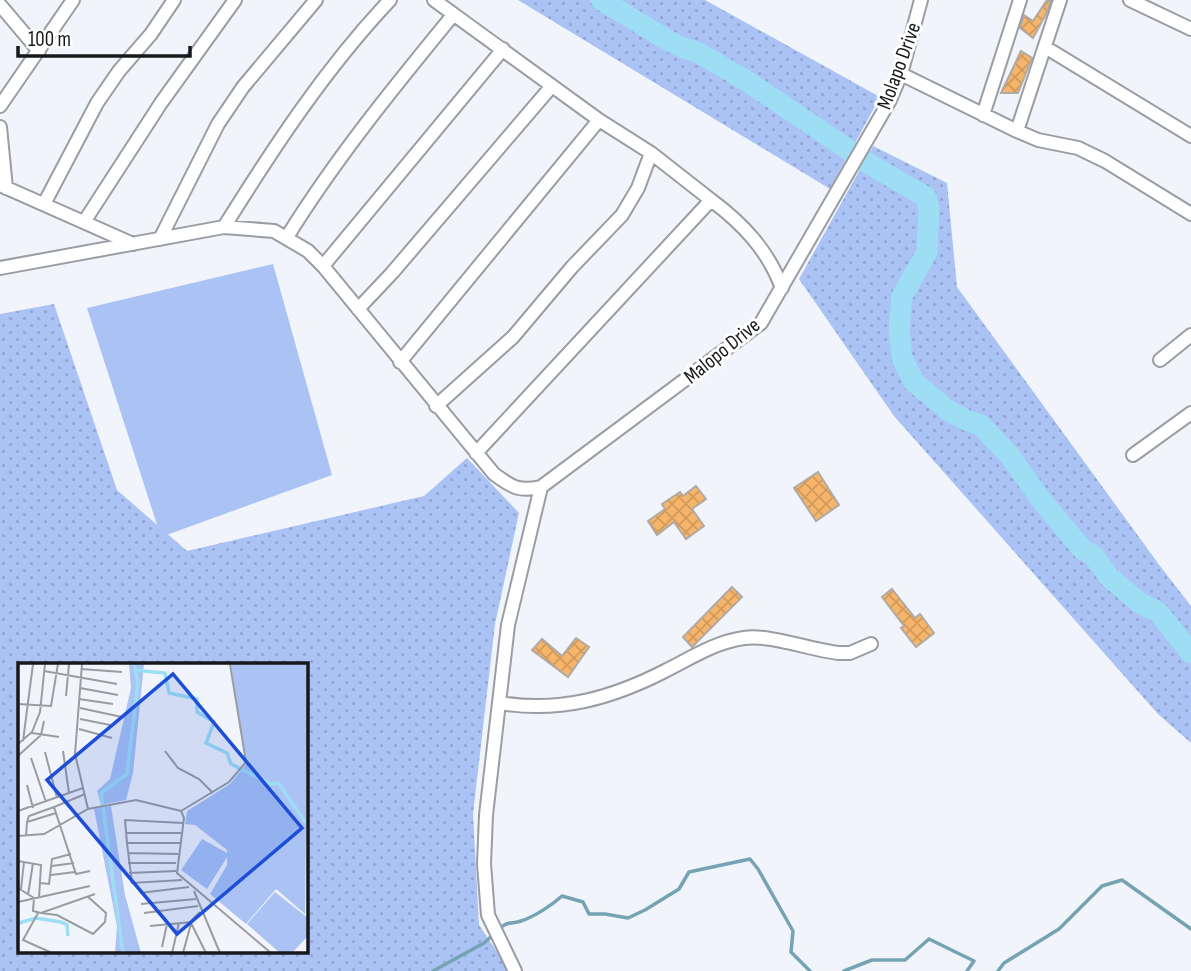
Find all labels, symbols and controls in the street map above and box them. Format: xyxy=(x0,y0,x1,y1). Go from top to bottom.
scale bar xyxy=(18,14,189,58)
street label: Molapo Drive xyxy=(872,19,926,113)
text: 100 m xyxy=(28,27,71,52)
street label: Malopo Drive xyxy=(679,313,765,389)
inset map xyxy=(18,663,308,954)

